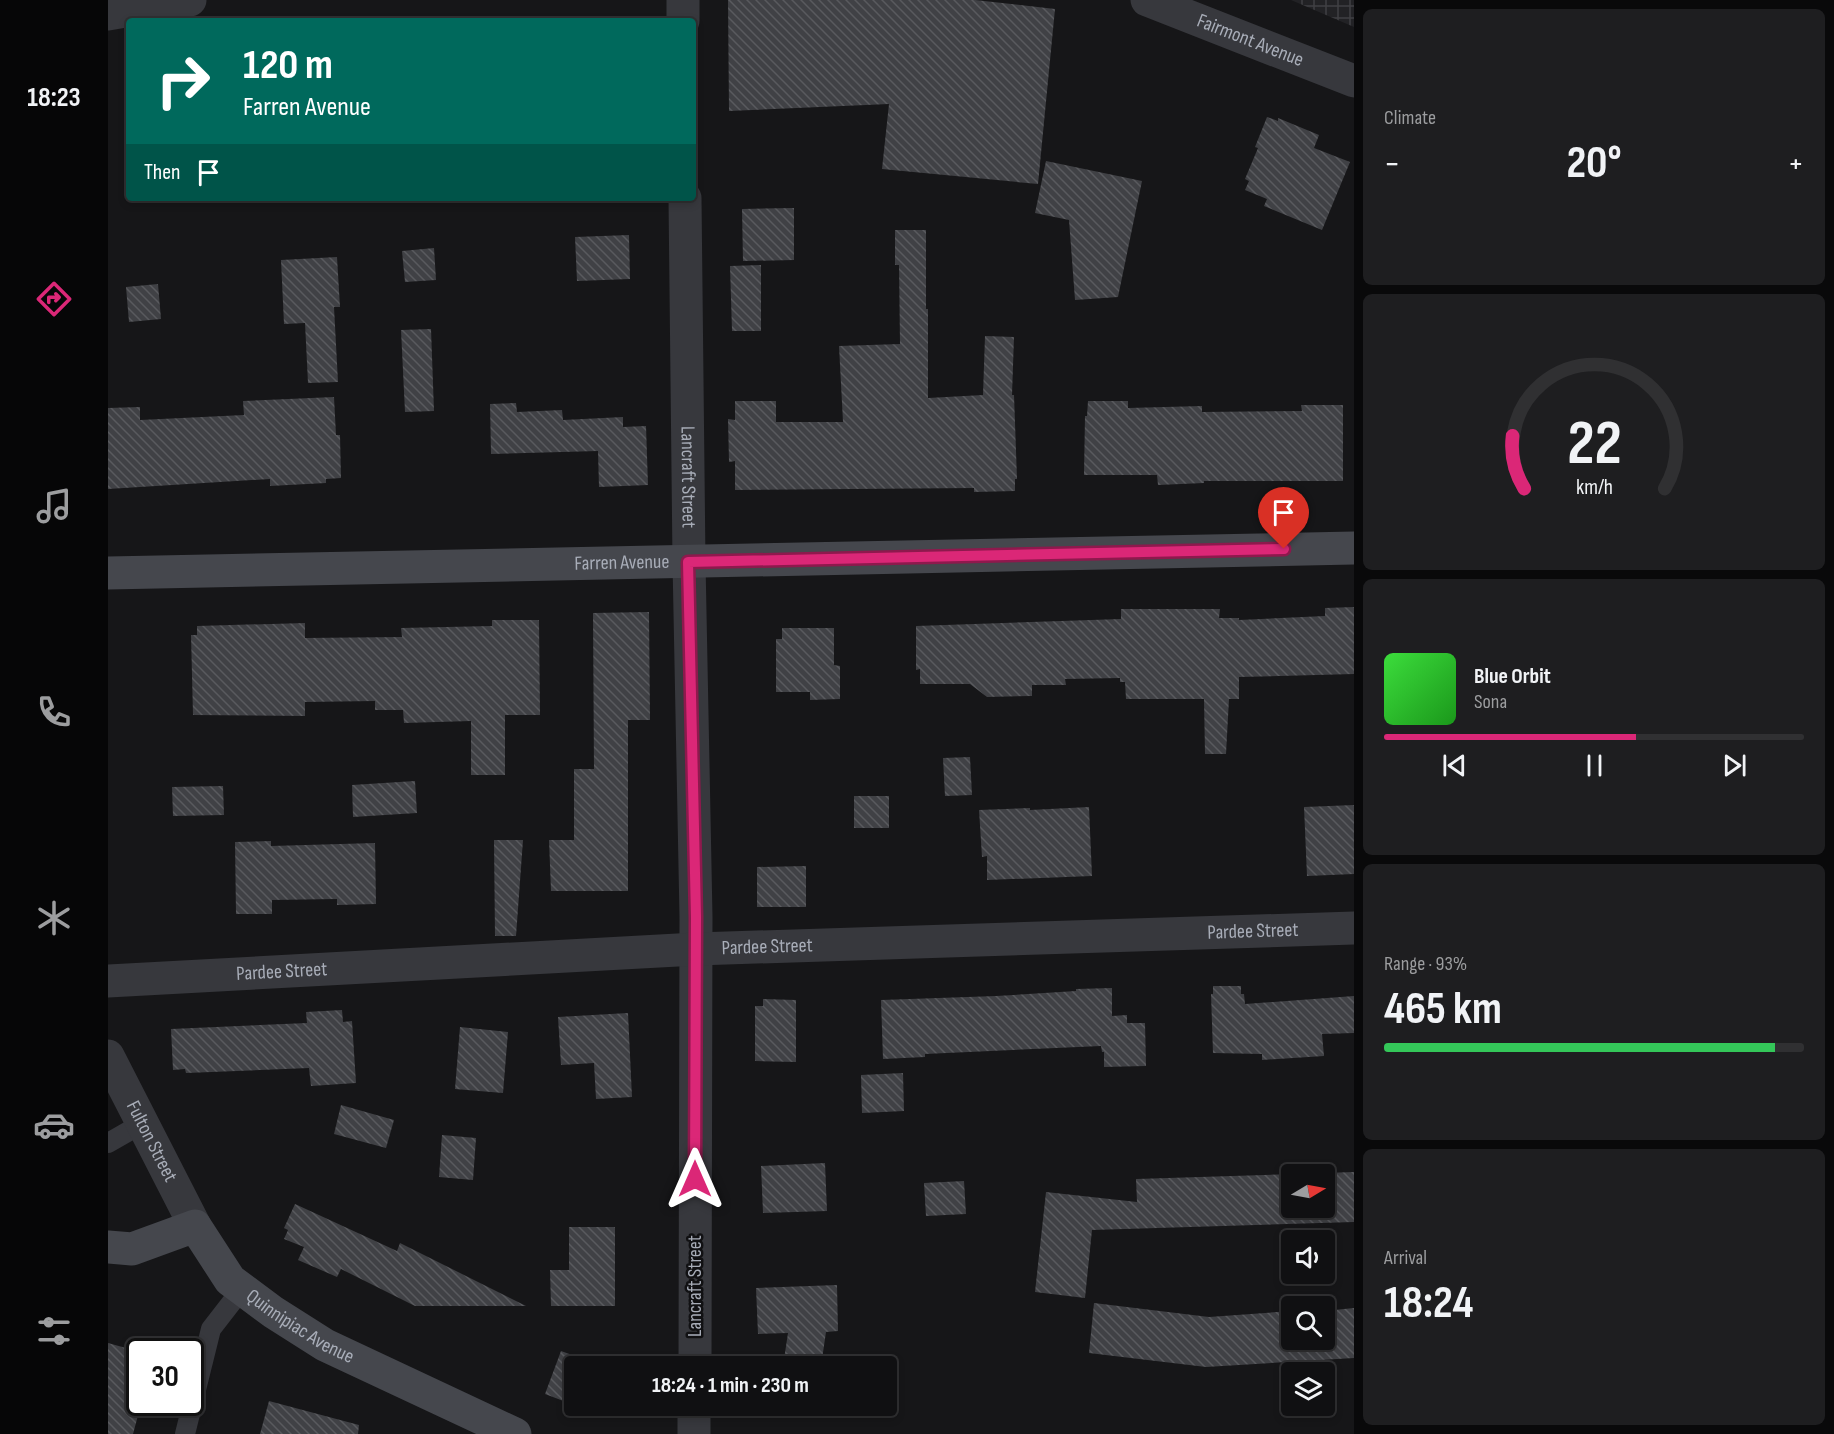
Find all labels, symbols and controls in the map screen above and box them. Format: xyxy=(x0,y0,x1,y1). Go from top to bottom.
street label: Fairmont Avenue xyxy=(1194,9,1307,72)
text: 120 m xyxy=(243,40,333,91)
icon: right xyxy=(144,42,222,120)
text: 18:23 xyxy=(27,82,81,114)
text: Farren Avenue xyxy=(243,91,371,123)
text: Climate xyxy=(1384,106,1436,130)
text: 20° xyxy=(1566,136,1622,191)
text: − xyxy=(1384,144,1400,184)
text: + xyxy=(1788,144,1804,184)
icon: arrive xyxy=(192,156,225,189)
text: Then xyxy=(144,159,180,186)
icon: directions xyxy=(33,278,75,320)
text: 22 xyxy=(1567,407,1621,482)
street label: Lancraft Street xyxy=(676,426,701,528)
text: km/h xyxy=(1575,475,1613,500)
icon: music xyxy=(33,485,75,527)
pin xyxy=(1258,487,1309,549)
icon: arrive xyxy=(1267,496,1300,529)
street label: Farren Avenue xyxy=(574,550,670,576)
text: Blue Orbit xyxy=(1474,663,1551,690)
text: Sona xyxy=(1474,690,1507,714)
icon: phone xyxy=(33,691,75,733)
icon: previous xyxy=(1438,749,1471,782)
icon: pause xyxy=(1578,749,1611,782)
icon: next xyxy=(1718,749,1751,782)
icon: climate xyxy=(33,897,75,939)
street label: Pardee Street xyxy=(1207,918,1299,945)
street label: Pardee Street xyxy=(721,933,813,960)
text: Range · 93% xyxy=(1384,952,1467,976)
street label: Pardee Street xyxy=(236,957,328,986)
text: 465 km xyxy=(1384,982,1502,1037)
street label: Fulton Street xyxy=(121,1097,182,1186)
icon: car xyxy=(33,1104,75,1146)
position arrow xyxy=(663,1147,727,1211)
north arrow xyxy=(1281,1164,1335,1218)
map controls xyxy=(1281,1164,1335,1416)
button: sound xyxy=(1281,1230,1335,1284)
street label: Lancraft Street xyxy=(683,1235,707,1337)
text: Arrival xyxy=(1384,1246,1427,1270)
text: 18:24 xyxy=(1384,1276,1473,1331)
street label: Quinnipiac Avenue xyxy=(241,1284,358,1369)
button: search xyxy=(1281,1296,1335,1350)
icon: filters xyxy=(33,1310,75,1352)
speed limit sign: 30 xyxy=(126,1338,204,1416)
button: layers xyxy=(1281,1362,1335,1416)
text: 18:24 · 1 min · 230 m xyxy=(652,1372,809,1399)

